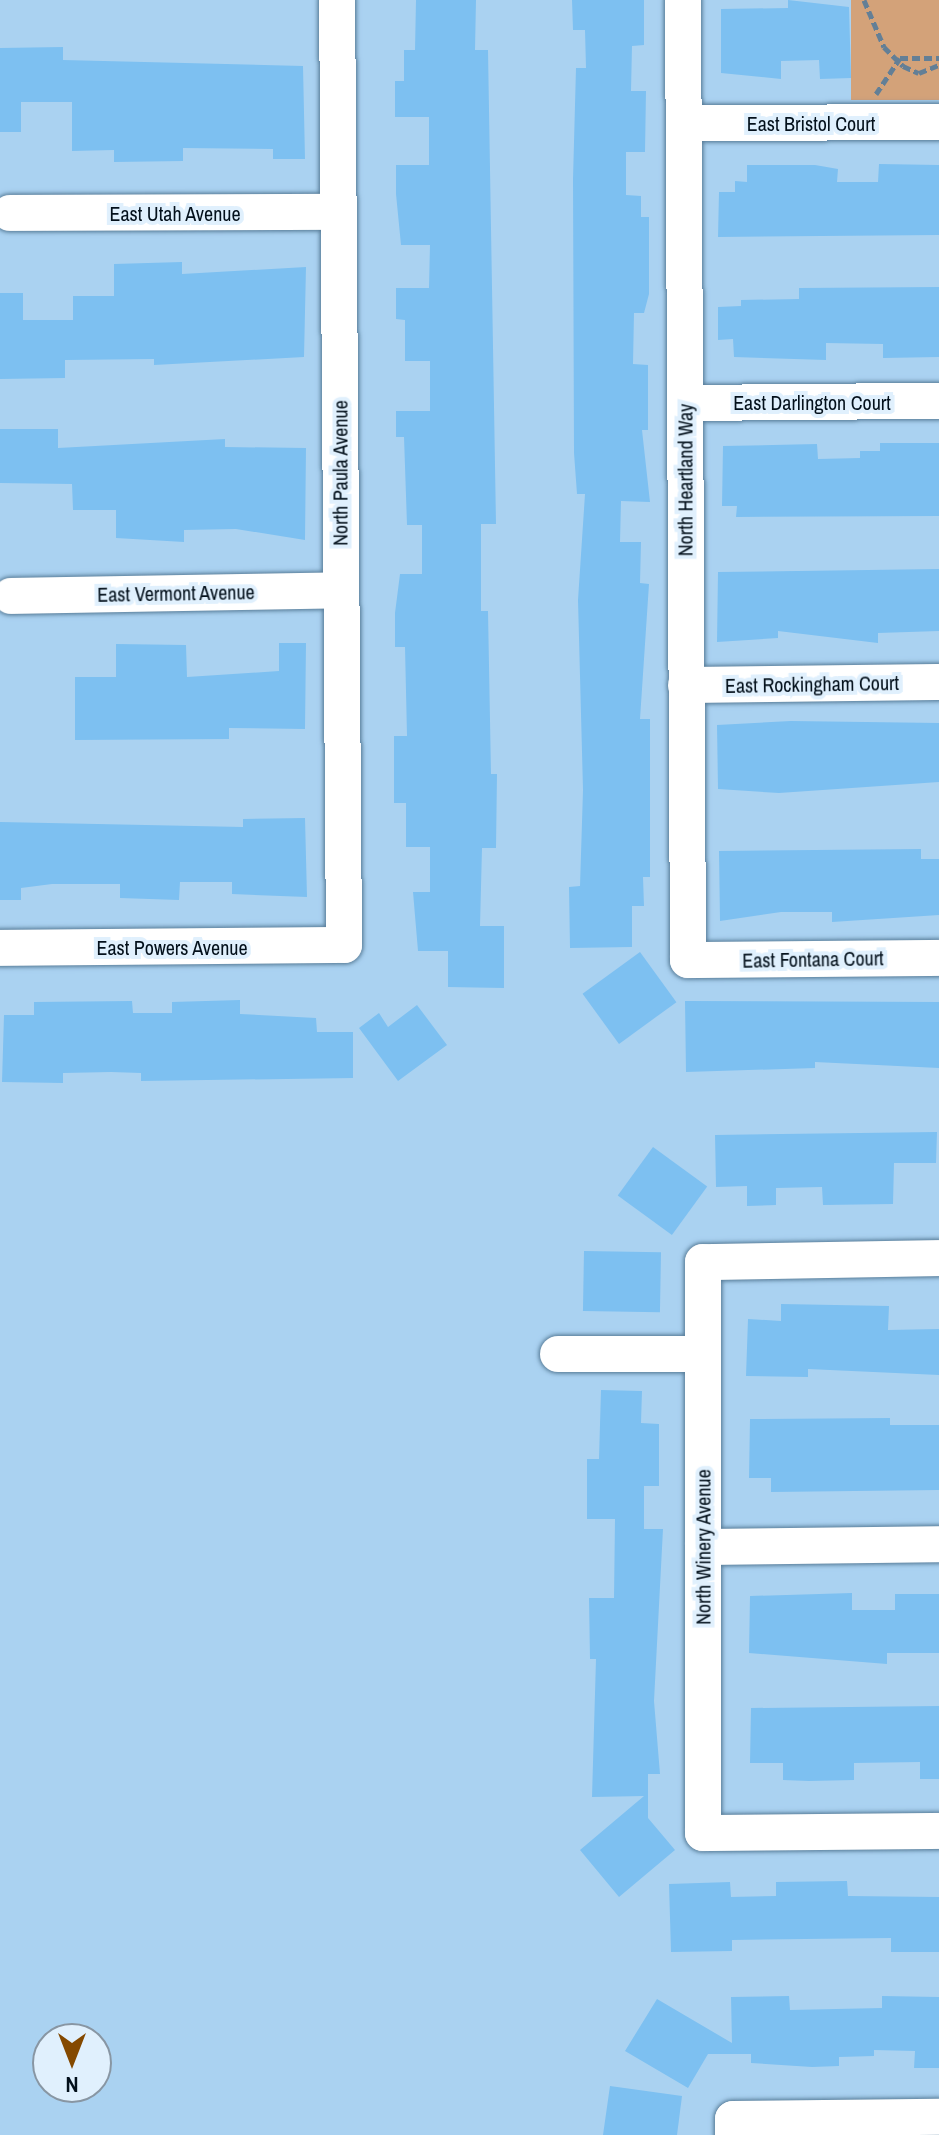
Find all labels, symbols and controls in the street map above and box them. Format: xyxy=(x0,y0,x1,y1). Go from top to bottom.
street label: East Bristol Court xyxy=(747,111,875,135)
street label: East Utah Avenue xyxy=(109,201,241,225)
street label: East Darlington Court xyxy=(733,390,891,414)
street label: North Paula Avenue xyxy=(328,400,352,546)
street label: North Heartland Way xyxy=(673,404,697,556)
street label: East Vermont Avenue xyxy=(97,580,255,606)
street label: East Rockingham Court xyxy=(725,670,899,698)
street label: East Powers Avenue xyxy=(96,935,248,959)
street label: East Fontana Court xyxy=(742,946,884,972)
street label: North Winery Avenue xyxy=(691,1469,715,1625)
north arrow xyxy=(32,2023,112,2103)
text: N xyxy=(65,2070,79,2100)

